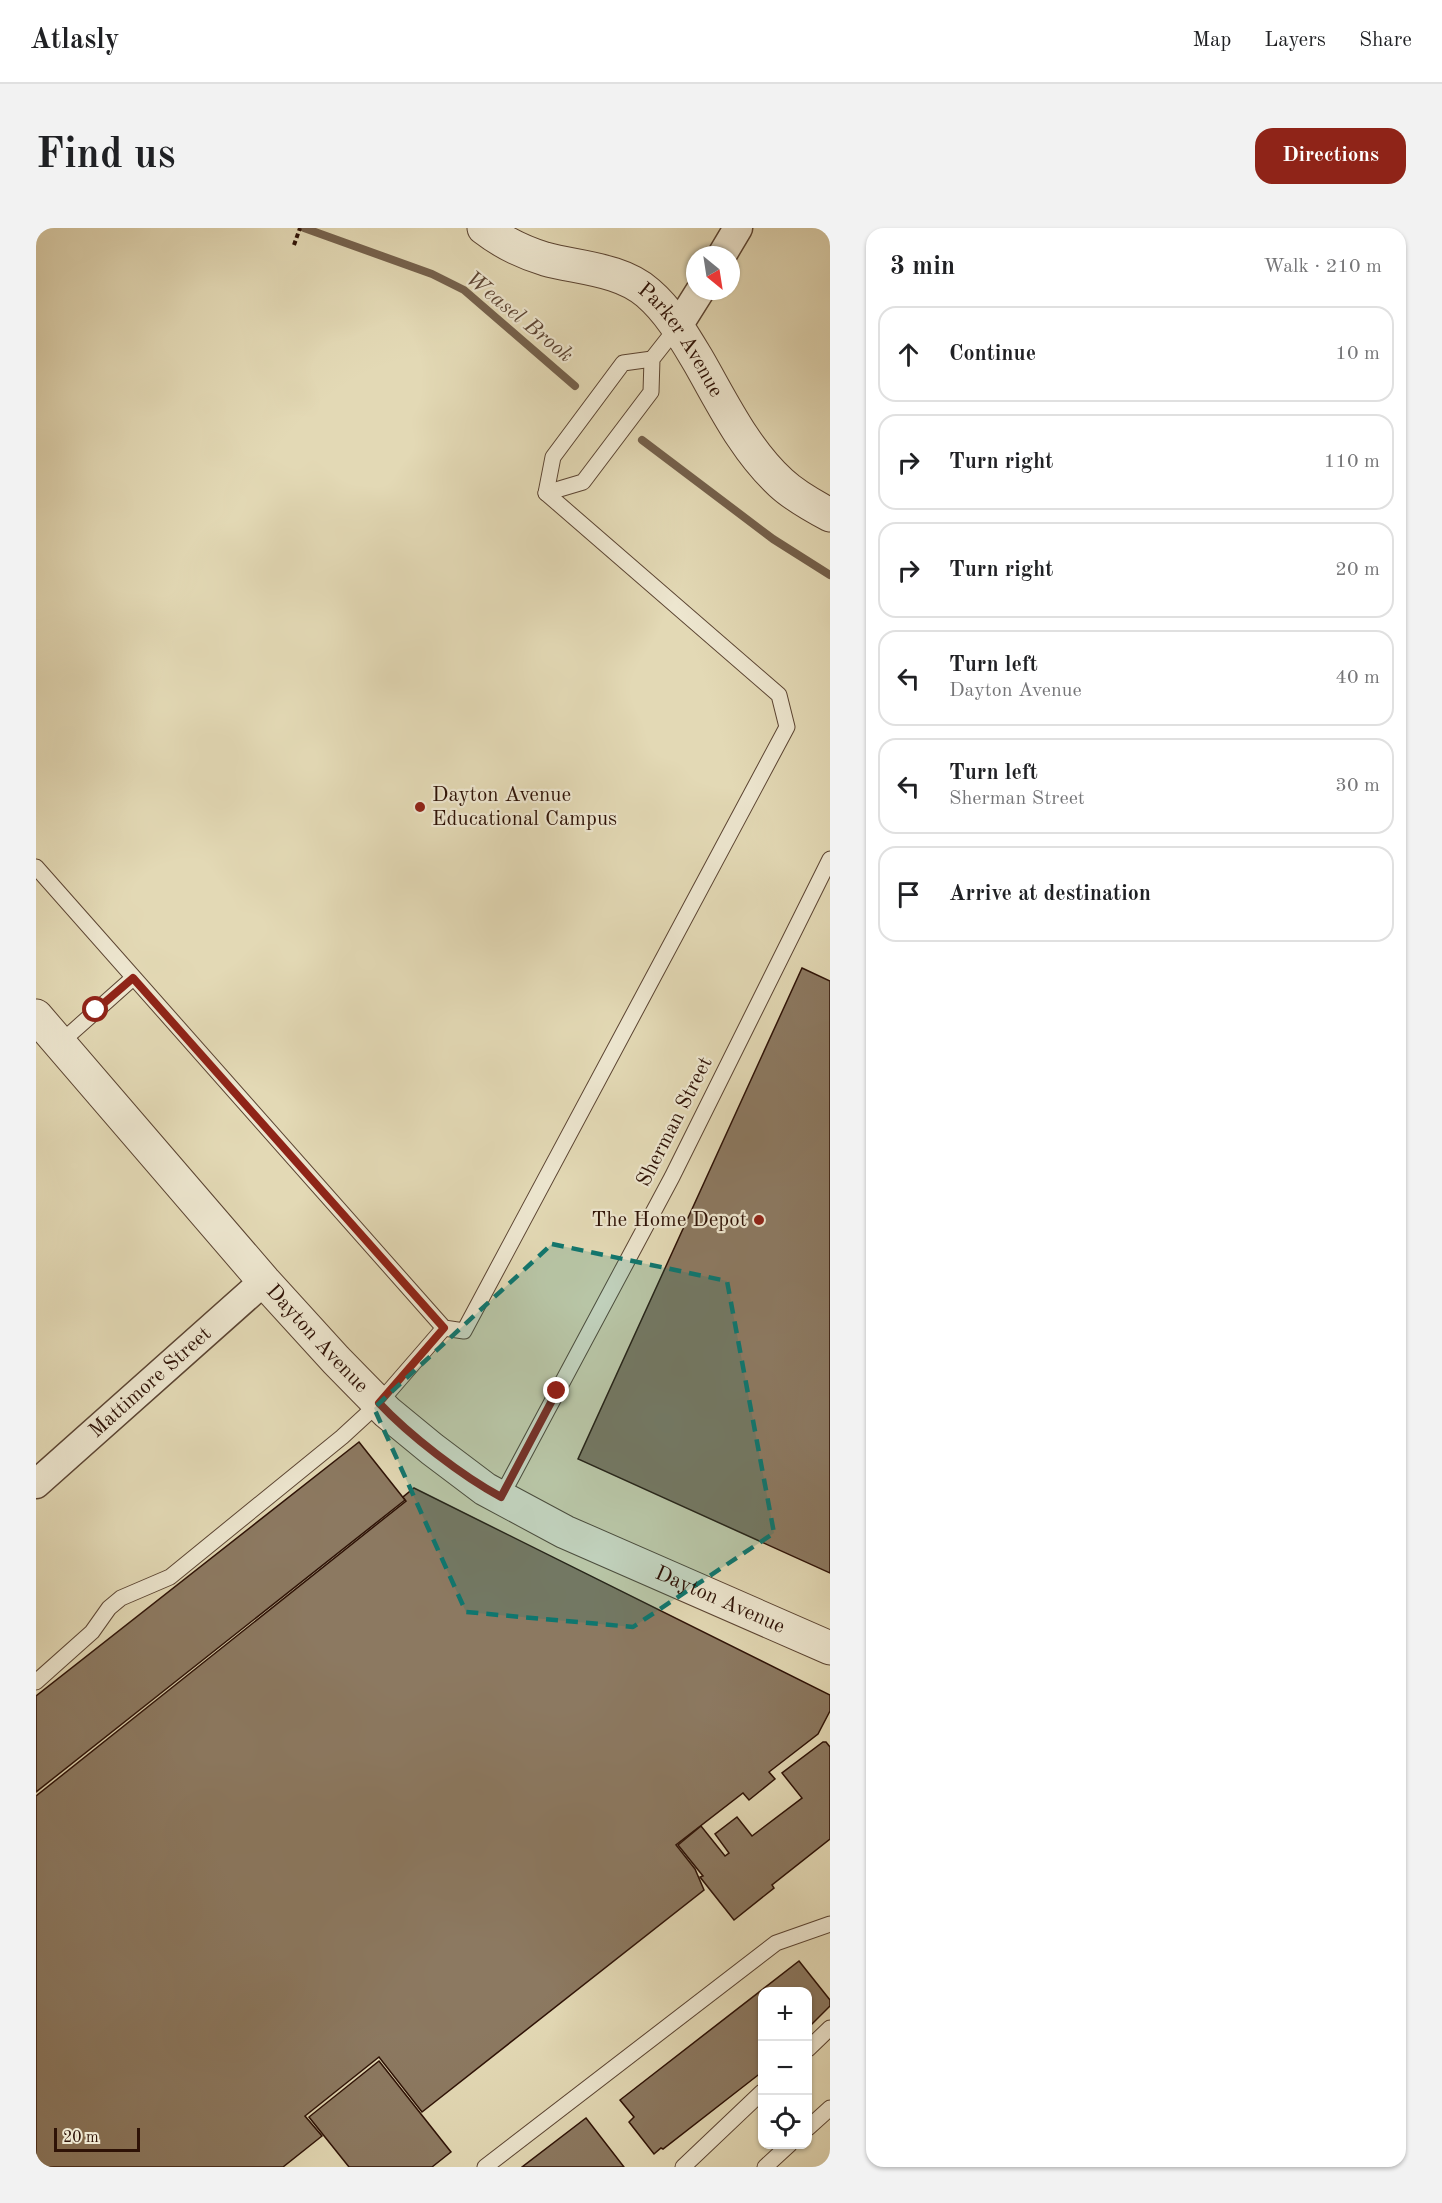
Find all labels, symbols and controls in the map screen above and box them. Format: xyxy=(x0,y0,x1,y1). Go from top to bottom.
text: Atlasly xyxy=(30,27,120,55)
text: Map xyxy=(1192,30,1231,51)
text: Layers xyxy=(1264,30,1326,51)
text: Share xyxy=(1359,30,1412,51)
button: Directions xyxy=(1255,128,1406,184)
text: Find us xyxy=(36,135,175,177)
north arrow xyxy=(686,246,740,300)
text: 3 min xyxy=(890,254,955,280)
text: Walk · 210 m xyxy=(1263,257,1382,277)
water label: Weasel Brook xyxy=(461,267,577,367)
street label: Parker Avenue xyxy=(634,279,727,401)
icon: ahead xyxy=(892,338,925,371)
text: Continue xyxy=(949,343,1036,365)
text: 10 m xyxy=(1335,344,1380,364)
icon: right xyxy=(892,446,925,479)
text: Turn right xyxy=(949,451,1053,473)
text: 110 m xyxy=(1324,452,1380,472)
icon: right xyxy=(892,554,925,587)
text: Turn right xyxy=(949,559,1053,581)
text: 20 m xyxy=(1335,560,1380,580)
text: Turn left xyxy=(949,654,1038,676)
icon: left xyxy=(892,662,925,695)
text: 40 m xyxy=(1335,668,1380,688)
text: Dayton Avenue xyxy=(949,681,1082,701)
text: Turn left xyxy=(949,762,1038,784)
icon: left xyxy=(892,770,925,803)
text: 30 m xyxy=(1335,776,1380,796)
place label: Dayton Avenue Educational Campus xyxy=(432,785,617,830)
text: Sherman Street xyxy=(949,789,1085,809)
marker: Dayton Avenue Educational Campus xyxy=(413,800,427,814)
icon: arrive xyxy=(892,878,925,911)
text: Arrive at destination xyxy=(949,883,1151,905)
route start xyxy=(82,996,108,1022)
street label: Sherman Street xyxy=(633,1054,717,1190)
place label: The Home Depot xyxy=(591,1210,747,1231)
marker: The Home Depot xyxy=(752,1213,766,1227)
street label: Dayton Avenue xyxy=(262,1280,372,1397)
street label: Mattimore Street xyxy=(85,1323,215,1442)
route end xyxy=(543,1377,569,1403)
street label: Dayton Avenue xyxy=(652,1562,788,1637)
map controls xyxy=(758,1987,812,2149)
button: + xyxy=(758,1987,812,2041)
button: − xyxy=(758,2041,812,2095)
button: locate xyxy=(758,2095,812,2149)
scale bar xyxy=(54,2125,140,2152)
text: 20 m xyxy=(63,2130,99,2146)

